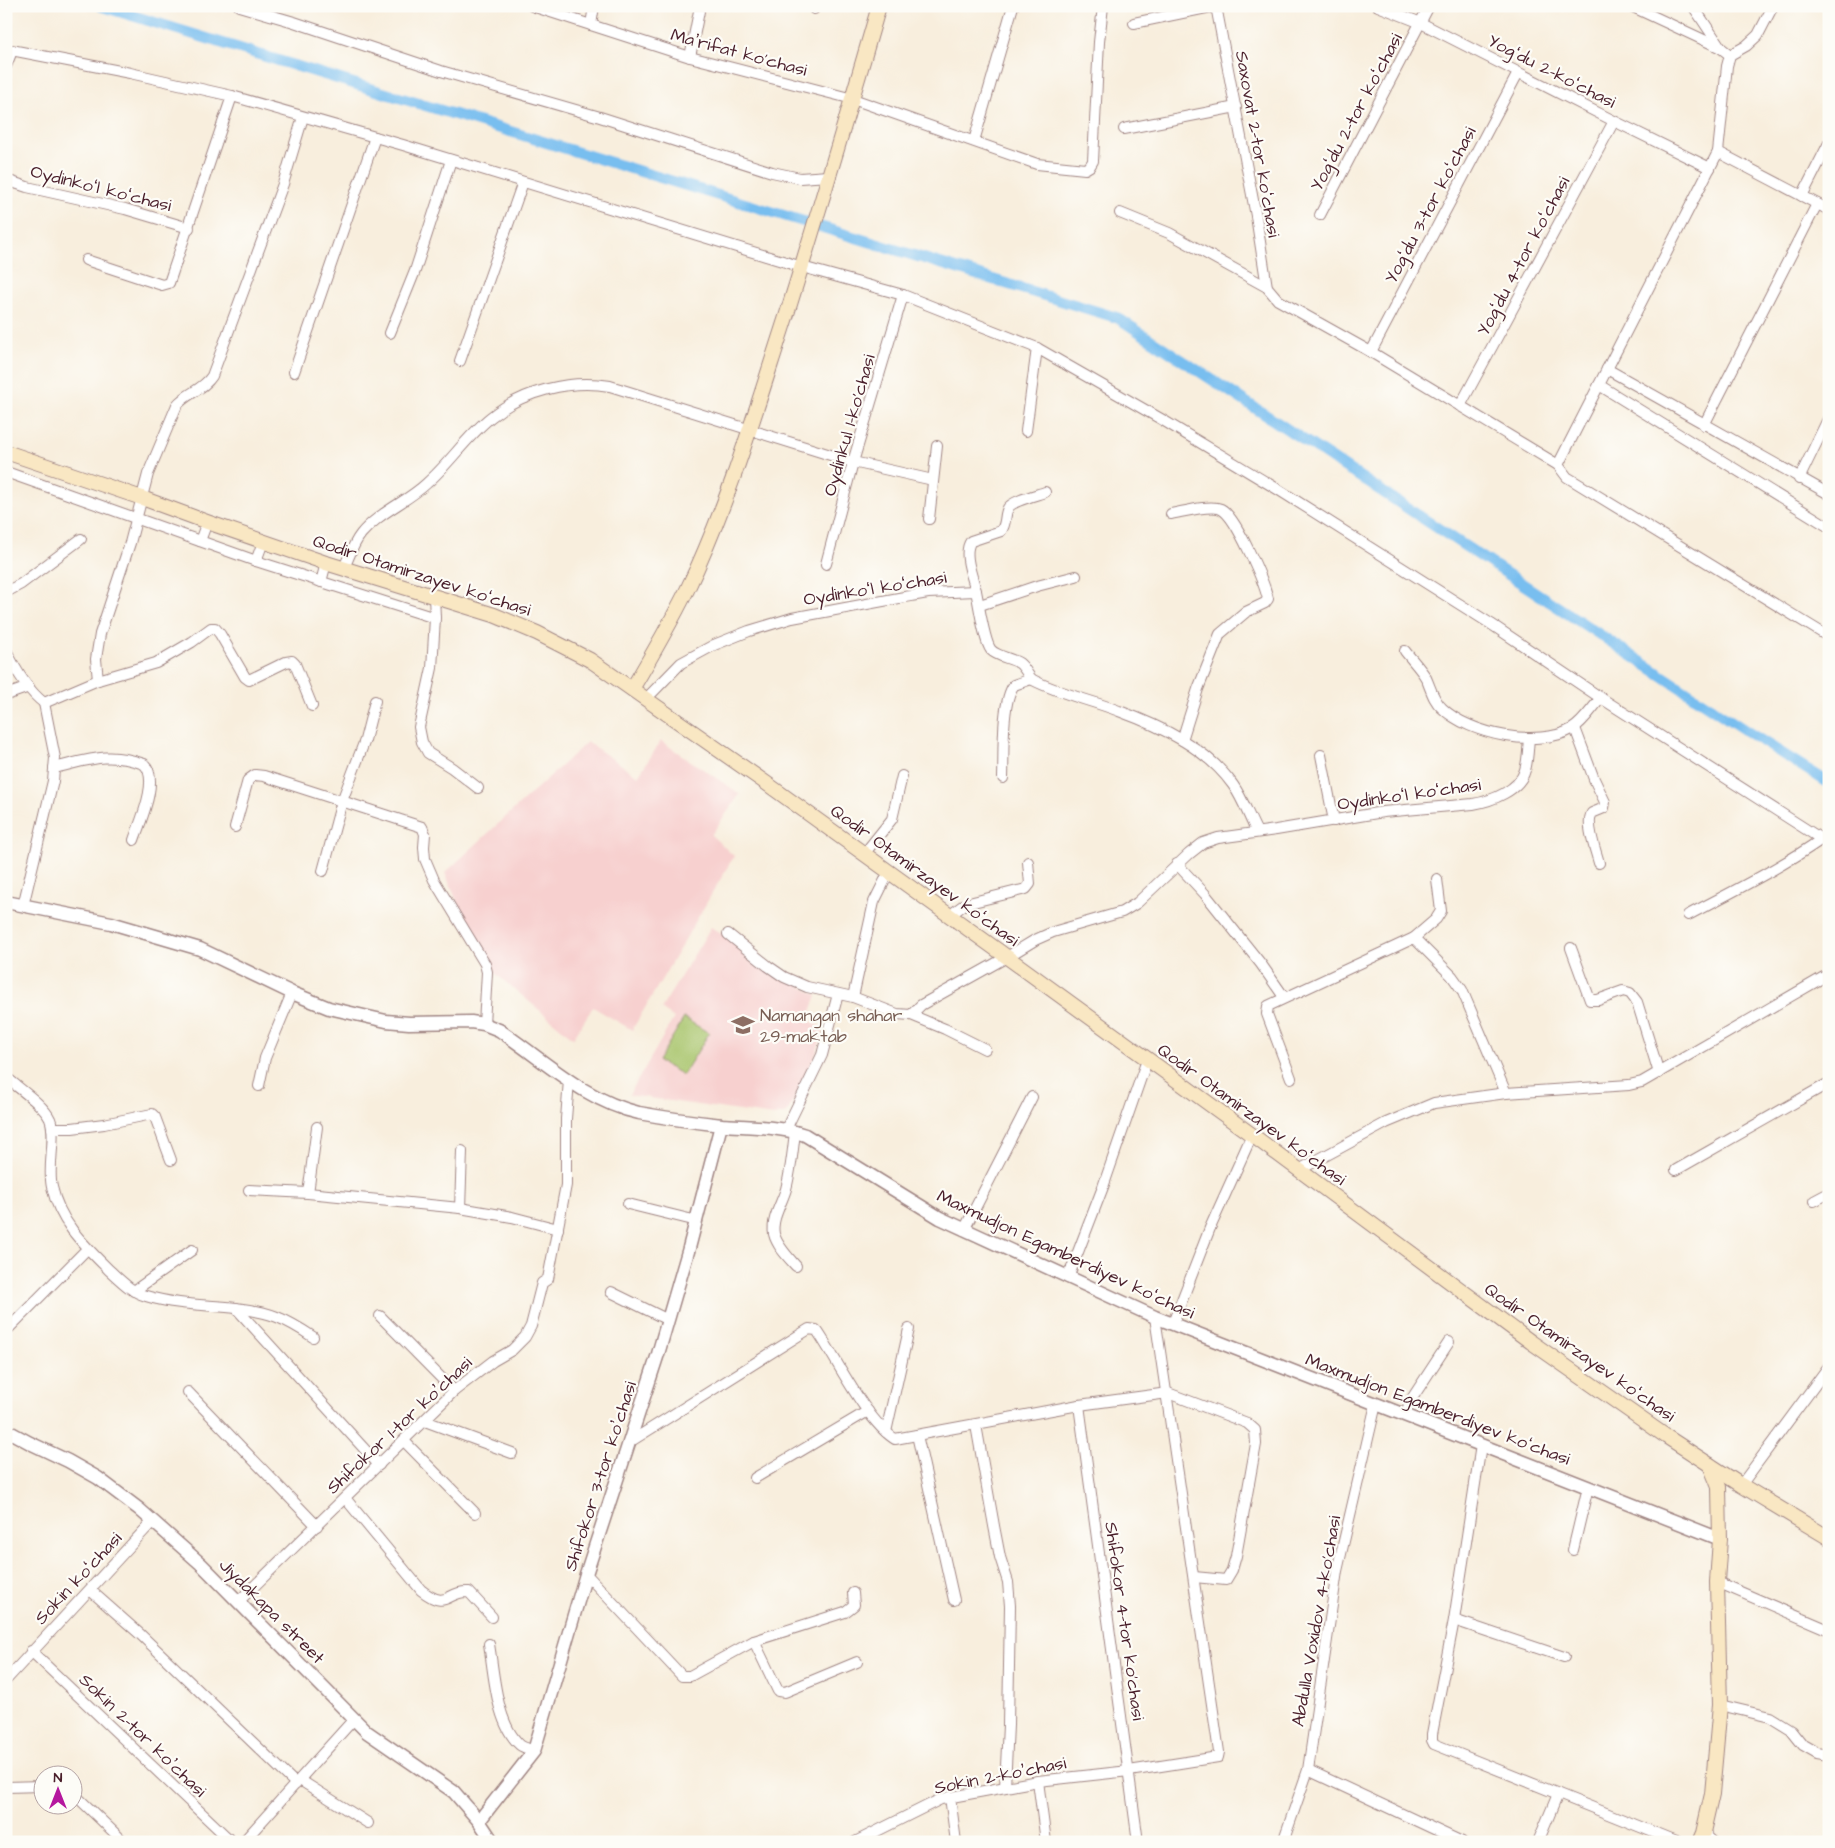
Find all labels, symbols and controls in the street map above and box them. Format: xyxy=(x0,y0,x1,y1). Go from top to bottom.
street label: Maʼrifat ko'chasi xyxy=(668,22,810,83)
street label: Yogʻdu 2-koʻchasi xyxy=(1483,28,1620,116)
street label: Yogʻdu 2-tor koʻchasi xyxy=(1304,29,1410,196)
street label: Saxovat 2-tor koʻchasi xyxy=(1229,49,1286,240)
street label: Yogʻdu 3-tor koʻchasi xyxy=(1378,122,1483,289)
street label: Oydinkoʻl koʻchasi xyxy=(28,159,174,219)
street label: Yogʻdu 4-tor koʻchasi xyxy=(1471,172,1577,341)
street label: Oydinkul 1-ko'chasi xyxy=(817,351,883,499)
street label: Qodir Otamirzayev koʻchasi xyxy=(309,528,534,624)
street label: Oydinkoʻl koʻchasi xyxy=(802,565,949,613)
street label: Oydinkoʻl koʻchasi xyxy=(1336,772,1483,818)
street label: Qodir Otamirzayev koʻchasi xyxy=(825,798,1024,953)
place label: Namangan shahar 29-maktab xyxy=(760,1003,902,1049)
school or university icon: Namangan shahar 29-maktab xyxy=(730,1012,756,1038)
street label: Qodir Otamirzayev koʻchasi xyxy=(1152,1037,1351,1192)
street label: Maxmudjon Egamberdiyev koʻchasi xyxy=(932,1184,1199,1326)
street label: Qodir Otamirzayev koʻchasi xyxy=(1479,1277,1680,1429)
street label: Maxmudjon Egamberdiyev koʻchasi xyxy=(1301,1347,1574,1473)
street label: Shifokor 1-tor koʼchasi xyxy=(321,1351,478,1500)
street label: Shifokor 3-tor koʼchasi xyxy=(558,1378,643,1574)
street label: Abdulla Voxidov 4-ko'chasi xyxy=(1286,1513,1347,1728)
street label: Shifokor 4-tor ko'chasi xyxy=(1098,1520,1151,1722)
street label: Sokin koʻchasi xyxy=(29,1526,128,1630)
street label: Jiydakapa street xyxy=(213,1553,331,1671)
street label: Sokin 2-tor koʼchasi xyxy=(73,1668,212,1803)
street label: Sokin 2-koʼchasi xyxy=(932,1750,1068,1801)
north arrow xyxy=(32,1766,82,1816)
text: N xyxy=(54,1768,63,1788)

